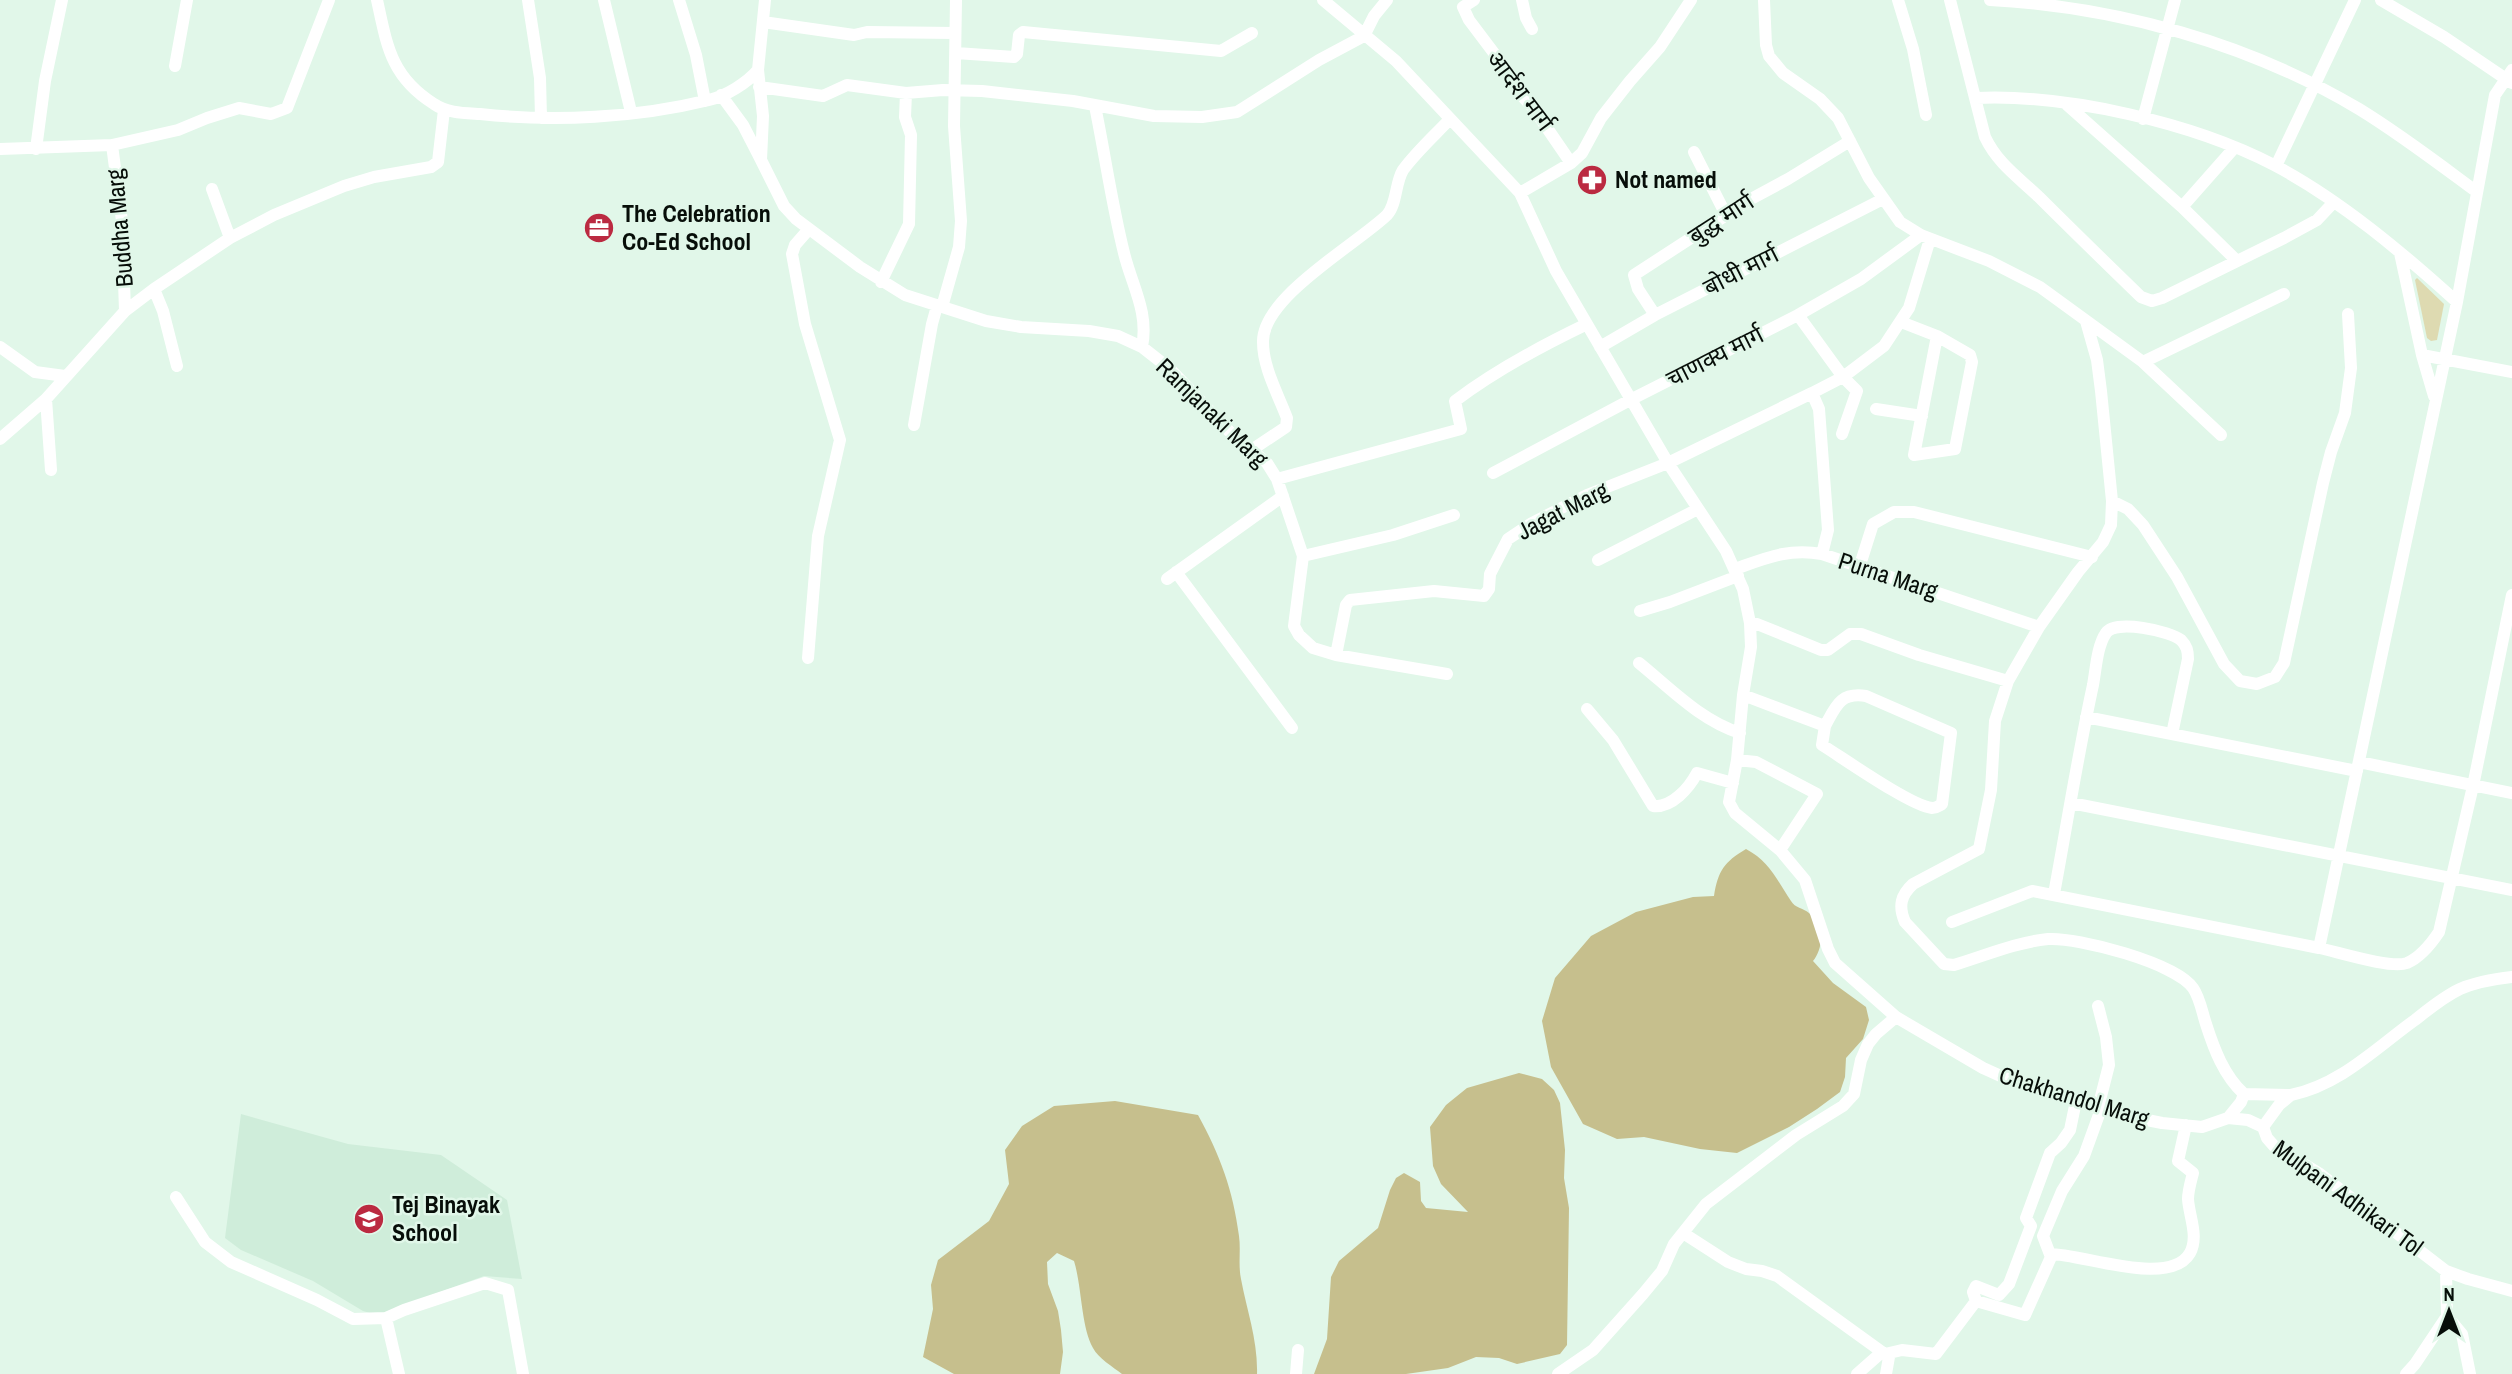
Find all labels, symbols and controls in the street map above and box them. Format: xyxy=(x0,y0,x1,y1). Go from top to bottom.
street label: आर्दश मार्ग xyxy=(1480,44,1562,138)
pharmacy icon: Not named xyxy=(1575,163,1609,197)
place label: Not named xyxy=(1615,163,1717,195)
street label: Buddha Marg xyxy=(98,168,140,288)
street label: बुद्ध मार्ग xyxy=(1681,184,1760,251)
place label: The Celebration Co-Ed School xyxy=(622,197,771,257)
office icon: The Celebration Co-Ed School xyxy=(582,211,616,245)
street label: बोधी मार्ग xyxy=(1697,237,1785,303)
street label: चाणक्य मार्ग xyxy=(1660,318,1770,394)
street label: Ramjanaki Marg xyxy=(1150,351,1276,474)
street label: Jagat Marg xyxy=(1511,473,1614,547)
street label: Purna Marg xyxy=(1834,544,1942,606)
street label: Chakhandol Marg xyxy=(1995,1058,2153,1134)
street label: Mulpani Adhikari Tol xyxy=(2267,1132,2430,1262)
place label: Tej Binayak School xyxy=(392,1188,500,1248)
school or university icon: Tej Binayak School xyxy=(352,1202,386,1236)
north arrow xyxy=(2414,1276,2484,1346)
text: N xyxy=(2443,1281,2455,1307)

